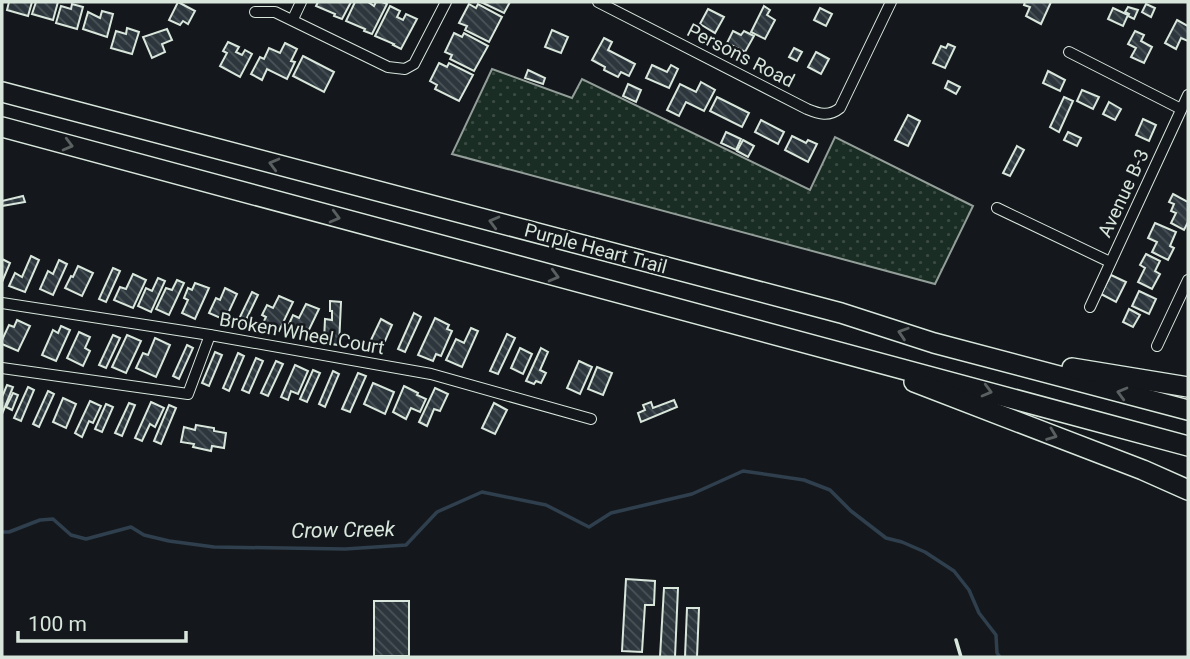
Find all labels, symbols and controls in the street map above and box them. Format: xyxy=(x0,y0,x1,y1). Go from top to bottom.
street label: Persons Road xyxy=(683,18,798,92)
one-way arrow xyxy=(61,137,73,151)
street label: Avenue B-3 xyxy=(1093,145,1154,241)
one-way arrow xyxy=(269,157,281,172)
one-way arrow xyxy=(328,209,340,223)
one-way arrow xyxy=(488,216,500,230)
street label: Purple Heart Trail xyxy=(522,218,670,279)
one-way arrow xyxy=(548,268,560,282)
street label: Broken Wheel Court xyxy=(218,308,386,359)
one-way arrow xyxy=(897,327,909,341)
one-way arrow xyxy=(981,383,993,397)
one-way arrow xyxy=(1116,387,1128,401)
one-way arrow xyxy=(1046,427,1058,441)
water label: Crow Creek xyxy=(291,517,396,543)
scale bar xyxy=(18,600,186,644)
text: 100 m xyxy=(28,612,87,636)

